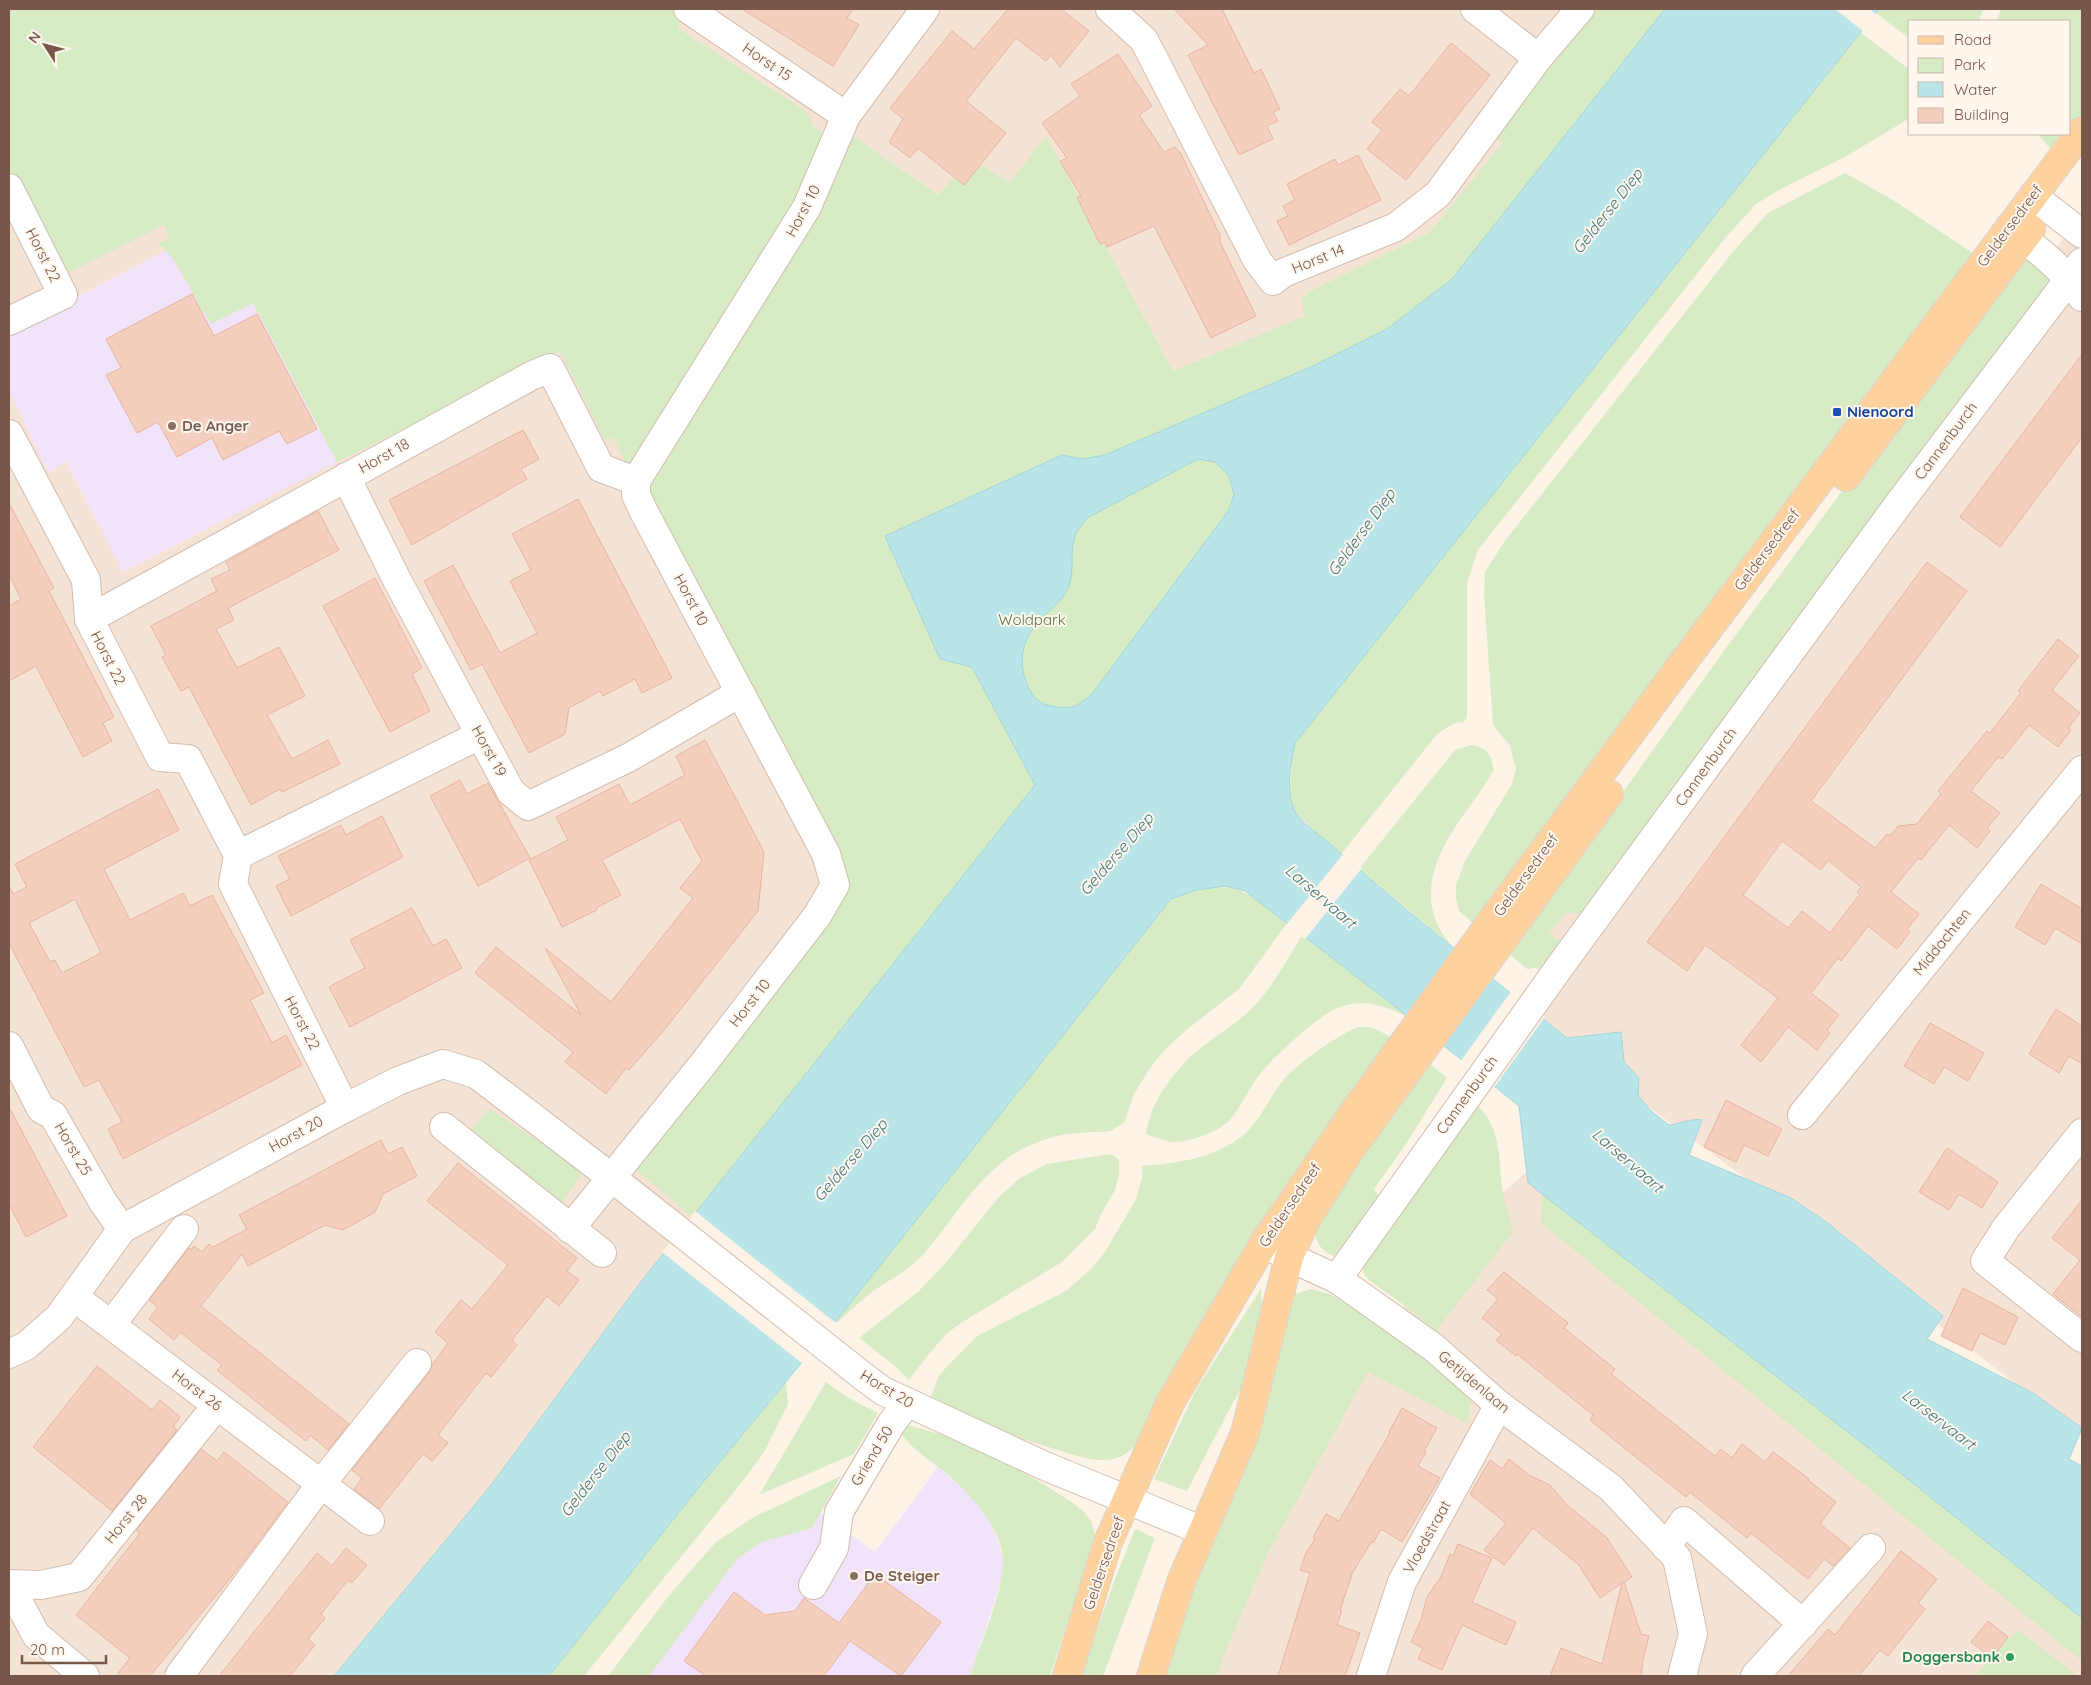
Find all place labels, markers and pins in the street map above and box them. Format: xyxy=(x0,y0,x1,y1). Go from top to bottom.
place label: Nienoord xyxy=(1847,402,1914,421)
marker: Nienoord xyxy=(1831,406,1843,418)
place label: De Anger xyxy=(182,416,250,435)
marker: De Anger xyxy=(166,420,178,432)
place label: De Steiger xyxy=(864,1566,940,1585)
marker: De Steiger xyxy=(848,1570,860,1582)
place label: Doggersbank xyxy=(1902,1647,2000,1666)
marker: Doggersbank xyxy=(2004,1651,2016,1663)

